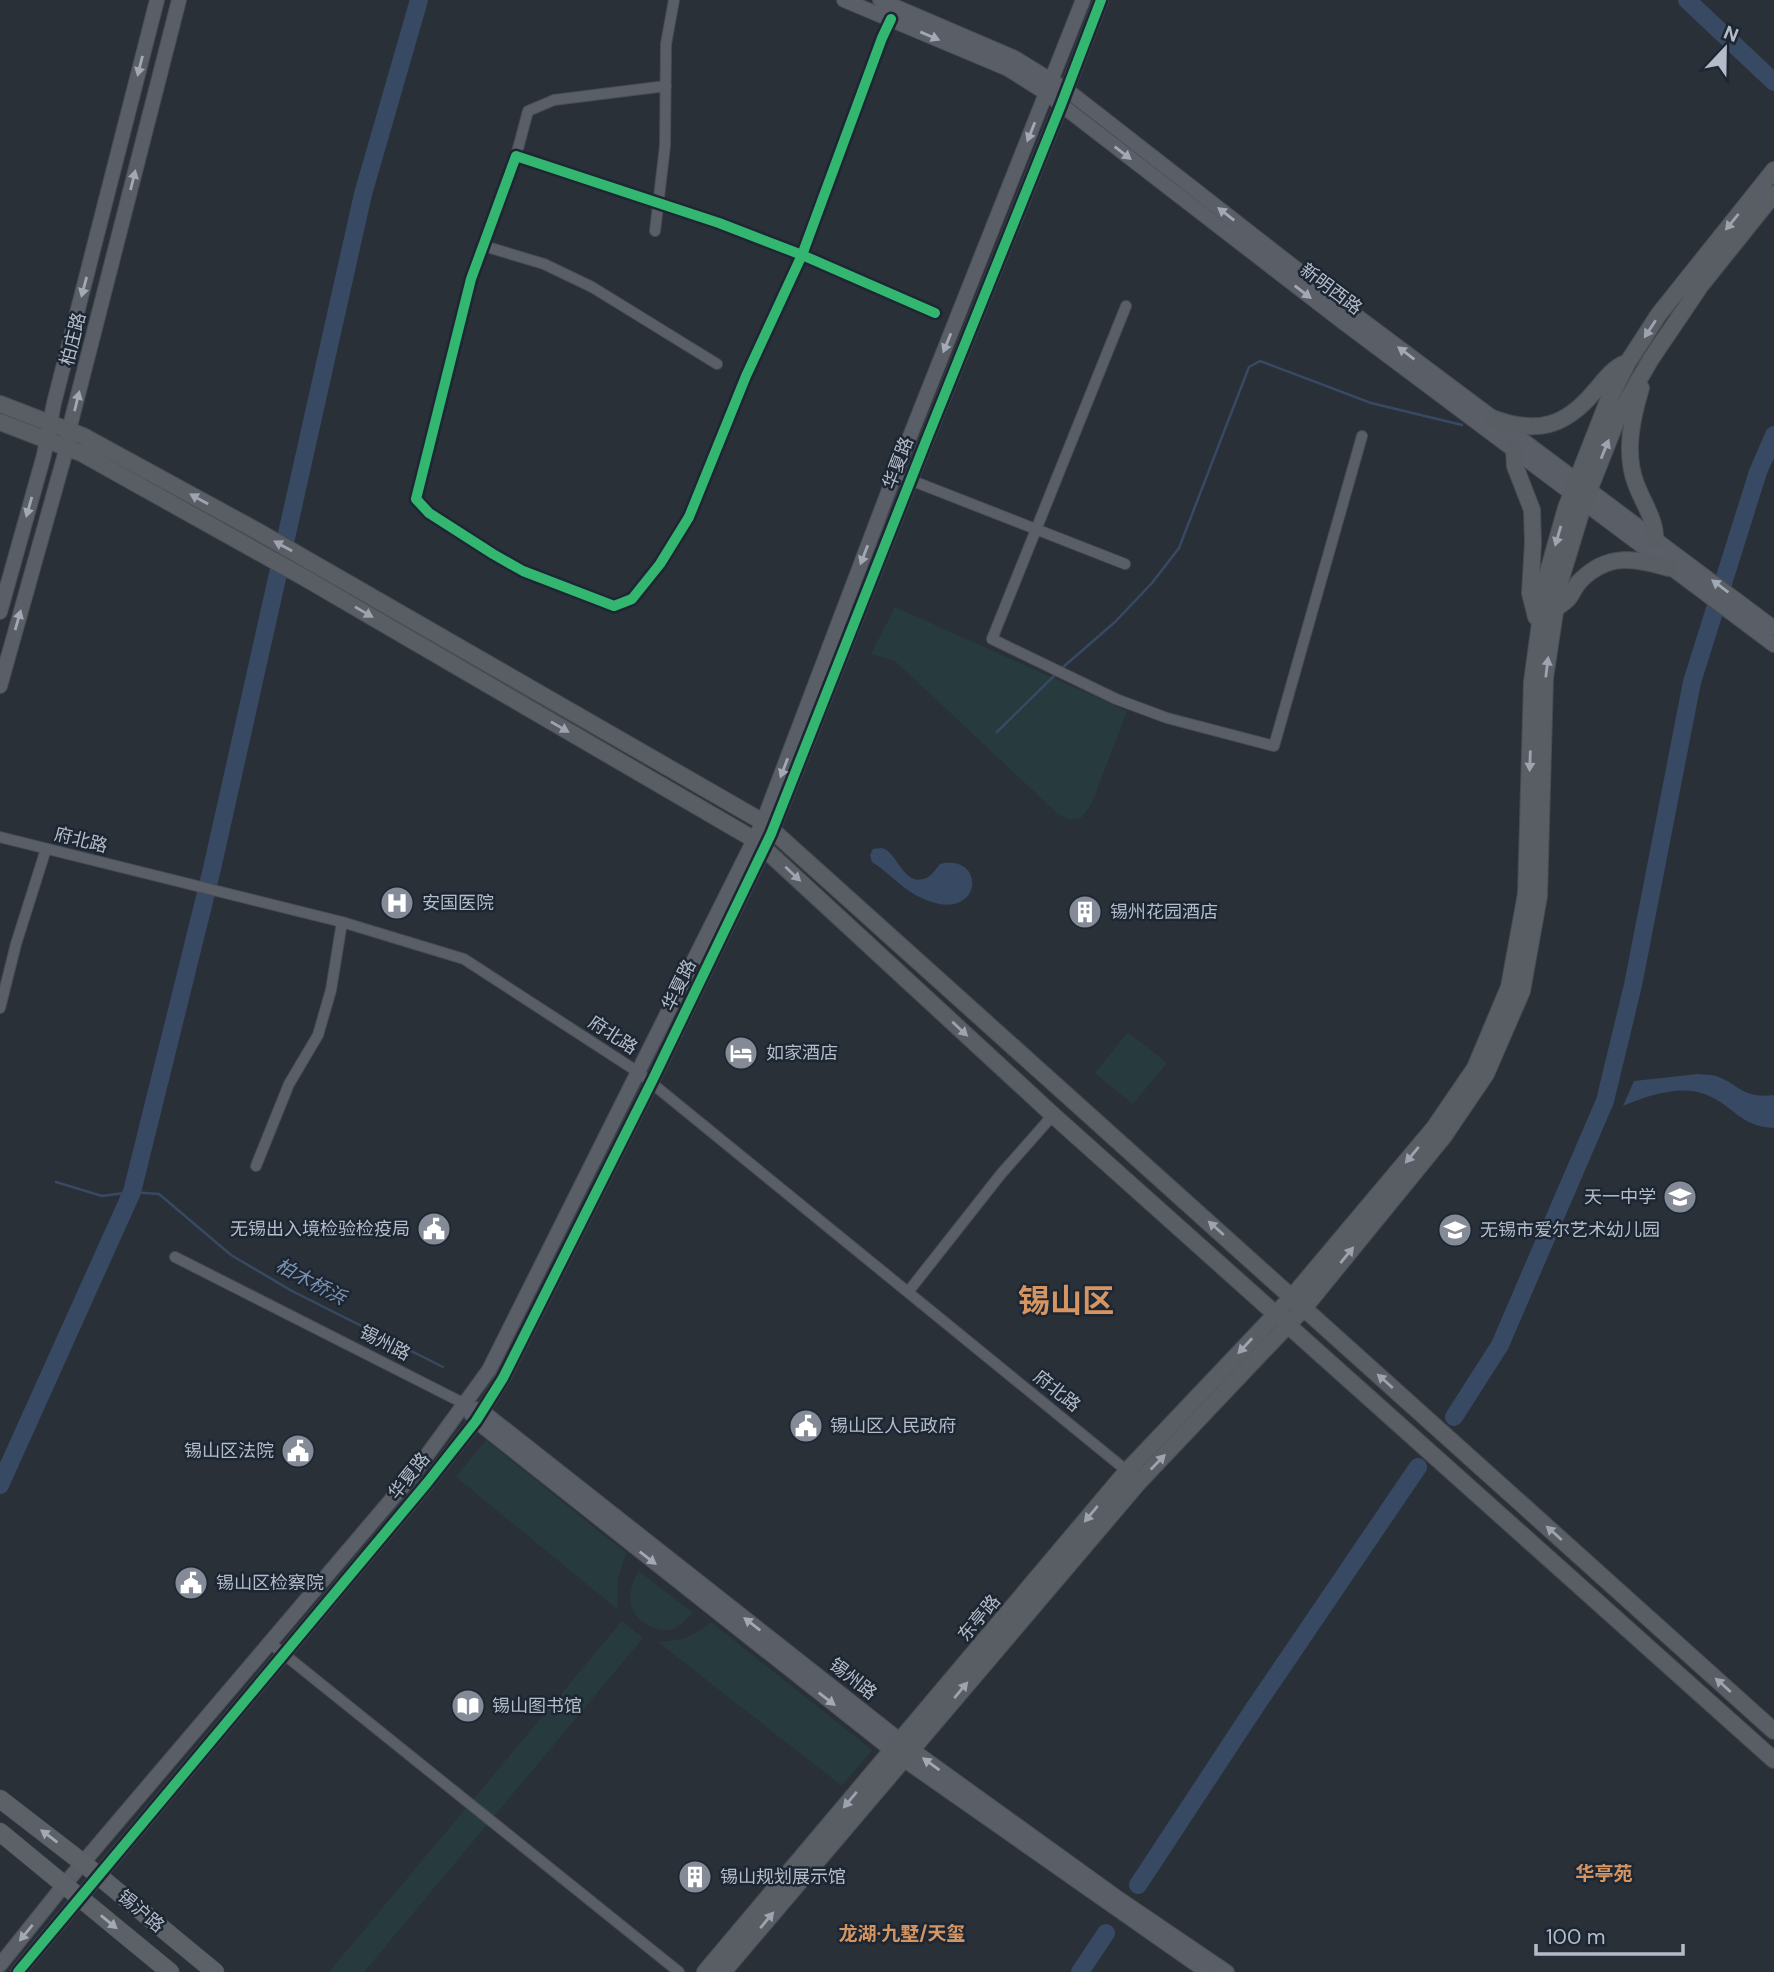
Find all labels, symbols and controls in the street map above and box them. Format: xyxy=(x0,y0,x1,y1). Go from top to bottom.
north arrow xyxy=(1690,14,1760,84)
text: N xyxy=(1720,20,1742,48)
one-way arrow xyxy=(919,30,940,41)
one-way arrow xyxy=(135,55,146,77)
one-way arrow xyxy=(1025,121,1036,142)
one-way arrow xyxy=(1114,145,1132,159)
one-way arrow xyxy=(128,169,139,191)
one-way arrow xyxy=(1217,208,1235,222)
one-way arrow xyxy=(1725,213,1740,230)
street label: 新明西路 xyxy=(1295,258,1367,320)
one-way arrow xyxy=(78,276,89,298)
one-way arrow xyxy=(1294,284,1312,299)
street label: 柏庄路 xyxy=(55,310,91,368)
one-way arrow xyxy=(1643,319,1656,338)
one-way arrow xyxy=(941,333,952,354)
one-way arrow xyxy=(1397,347,1415,361)
one-way arrow xyxy=(72,389,83,411)
street label: 华夏路 xyxy=(877,433,919,493)
one-way arrow xyxy=(1600,438,1611,459)
one-way arrow xyxy=(189,493,208,505)
one-way arrow xyxy=(24,497,34,518)
one-way arrow xyxy=(1553,526,1563,547)
one-way arrow xyxy=(274,540,293,552)
one-way arrow xyxy=(859,545,870,566)
one-way arrow xyxy=(1711,579,1730,593)
one-way arrow xyxy=(354,606,373,618)
one-way arrow xyxy=(14,609,24,630)
one-way arrow xyxy=(1541,656,1552,678)
one-way arrow xyxy=(551,720,570,733)
one-way arrow xyxy=(1524,750,1535,772)
one-way arrow xyxy=(778,757,789,778)
street label: 府北路 xyxy=(52,822,110,858)
one-way arrow xyxy=(784,866,801,882)
hospital icon: 安国医院 xyxy=(378,884,416,922)
place label: 安国医院 xyxy=(422,891,494,915)
building icon: 锡州花园酒店 xyxy=(1066,893,1104,931)
place label: 锡州花园酒店 xyxy=(1110,900,1218,924)
street label: 华夏路 xyxy=(656,955,702,1015)
street label: 府北路 xyxy=(584,1010,642,1060)
one-way arrow xyxy=(951,1020,968,1036)
hotel icon: 如家酒店 xyxy=(722,1034,760,1072)
place label: 如家酒店 xyxy=(766,1041,838,1065)
one-way arrow xyxy=(1404,1145,1419,1163)
school or university icon: 天一中学 xyxy=(1661,1178,1699,1216)
place label: 天一中学 xyxy=(1584,1185,1656,1209)
public building icon: 无锡出入境检验检疫局 xyxy=(415,1210,453,1248)
school or university icon: 无锡市爱尔艺术幼儿园 xyxy=(1436,1211,1474,1249)
place label: 无锡出入境检验检疫局 xyxy=(230,1217,410,1241)
place label: 无锡市爱尔艺术幼儿园 xyxy=(1480,1218,1660,1242)
one-way arrow xyxy=(1208,1221,1225,1237)
one-way arrow xyxy=(1340,1247,1355,1265)
water label: 柏木桥浜 xyxy=(271,1253,352,1311)
district label: 锡山区 xyxy=(1018,1280,1114,1322)
street label: 锡州路 xyxy=(355,1320,415,1366)
one-way arrow xyxy=(1237,1337,1253,1354)
street label: 府北路 xyxy=(1028,1365,1086,1417)
one-way arrow xyxy=(1377,1373,1394,1389)
public building icon: 锡山区人民政府 xyxy=(787,1407,825,1445)
place label: 锡山区人民政府 xyxy=(830,1414,956,1438)
public building icon: 锡山区法院 xyxy=(279,1432,317,1470)
place label: 锡山区法院 xyxy=(184,1439,274,1463)
street label: 华夏路 xyxy=(383,1447,435,1505)
one-way arrow xyxy=(1149,1454,1165,1471)
one-way arrow xyxy=(1083,1505,1099,1523)
one-way arrow xyxy=(1546,1525,1563,1541)
one-way arrow xyxy=(639,1550,657,1565)
public building icon: 锡山区检察院 xyxy=(172,1564,210,1602)
place label: 锡山区检察院 xyxy=(216,1571,324,1595)
street label: 东亭路 xyxy=(952,1590,1006,1646)
one-way arrow xyxy=(743,1616,761,1631)
street label: 锡州路 xyxy=(824,1653,882,1705)
one-way arrow xyxy=(1715,1677,1732,1693)
one-way arrow xyxy=(953,1681,969,1699)
library icon: 锡山图书馆 xyxy=(449,1687,487,1725)
one-way arrow xyxy=(817,1691,835,1706)
place label: 锡山图书馆 xyxy=(492,1694,582,1718)
one-way arrow xyxy=(922,1757,940,1771)
one-way arrow xyxy=(843,1792,858,1809)
one-way arrow xyxy=(40,1829,58,1844)
building icon: 锡山规划展示馆 xyxy=(676,1858,714,1896)
district label: 华亭苑 xyxy=(1575,1861,1633,1886)
place label: 锡山规划展示馆 xyxy=(720,1865,846,1889)
street label: 锡沪路 xyxy=(113,1884,169,1938)
one-way arrow xyxy=(759,1911,774,1928)
scale bar xyxy=(1536,1912,1683,1956)
one-way arrow xyxy=(101,1914,118,1929)
district label: 龙湖·九墅/天玺 xyxy=(839,1921,965,1946)
text: 100 m xyxy=(1546,1923,1606,1951)
one-way arrow xyxy=(19,1924,34,1941)

